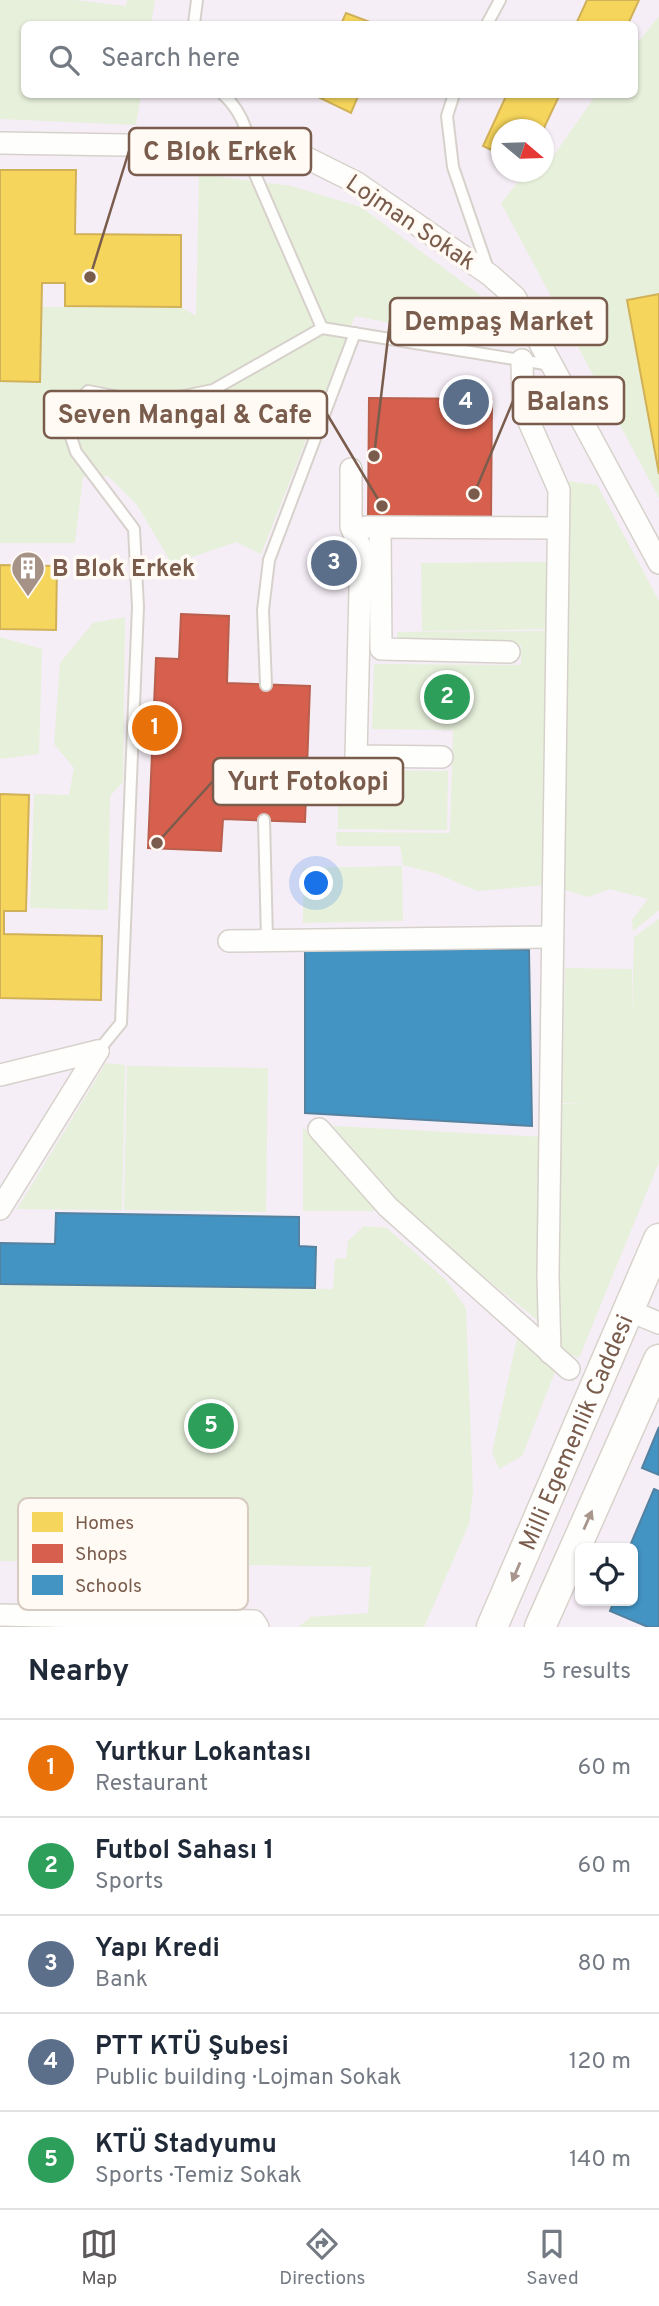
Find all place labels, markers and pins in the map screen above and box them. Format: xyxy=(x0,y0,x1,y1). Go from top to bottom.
callout: C Blok Erkek xyxy=(129,128,311,175)
callout: Dempaş Market xyxy=(390,298,607,345)
pin: 4 xyxy=(443,376,489,428)
callout: Balans xyxy=(513,377,624,424)
callout: Seven Mangal & Cafe xyxy=(44,391,327,438)
pin: 3 xyxy=(311,537,357,589)
building icon: B Blok Erkek xyxy=(9,549,47,598)
place label: B Blok Erkek xyxy=(52,555,195,585)
pin: 2 xyxy=(424,671,470,723)
pin: 1 xyxy=(132,702,178,754)
callout: Yurt Fotokopi xyxy=(213,758,403,805)
pin: 5 xyxy=(188,1400,234,1452)

